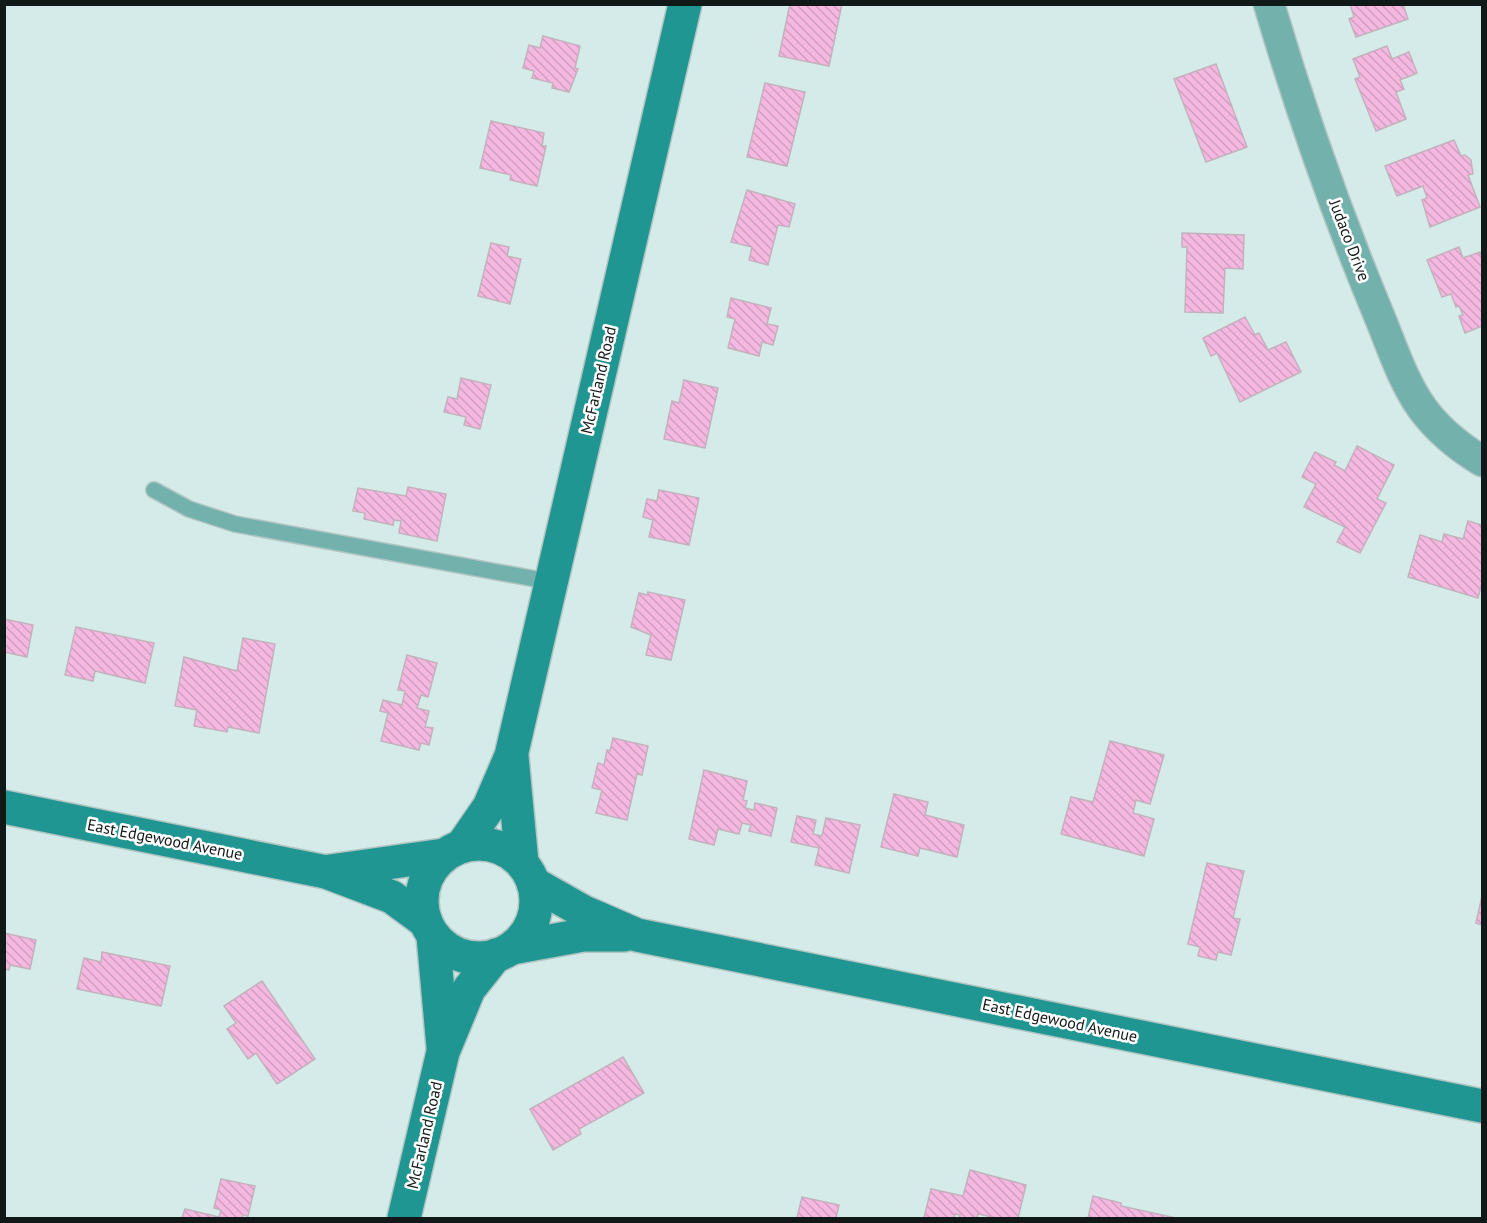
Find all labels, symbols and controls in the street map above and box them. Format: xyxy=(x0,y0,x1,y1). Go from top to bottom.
street label: Judaco Drive xyxy=(1325,196,1375,283)
street label: McFarland Road xyxy=(576,324,620,436)
street label: East Edgewood Avenue xyxy=(86,814,244,864)
street label: East Edgewood Avenue xyxy=(981,994,1139,1046)
street label: McFarland Road xyxy=(402,1079,446,1191)

